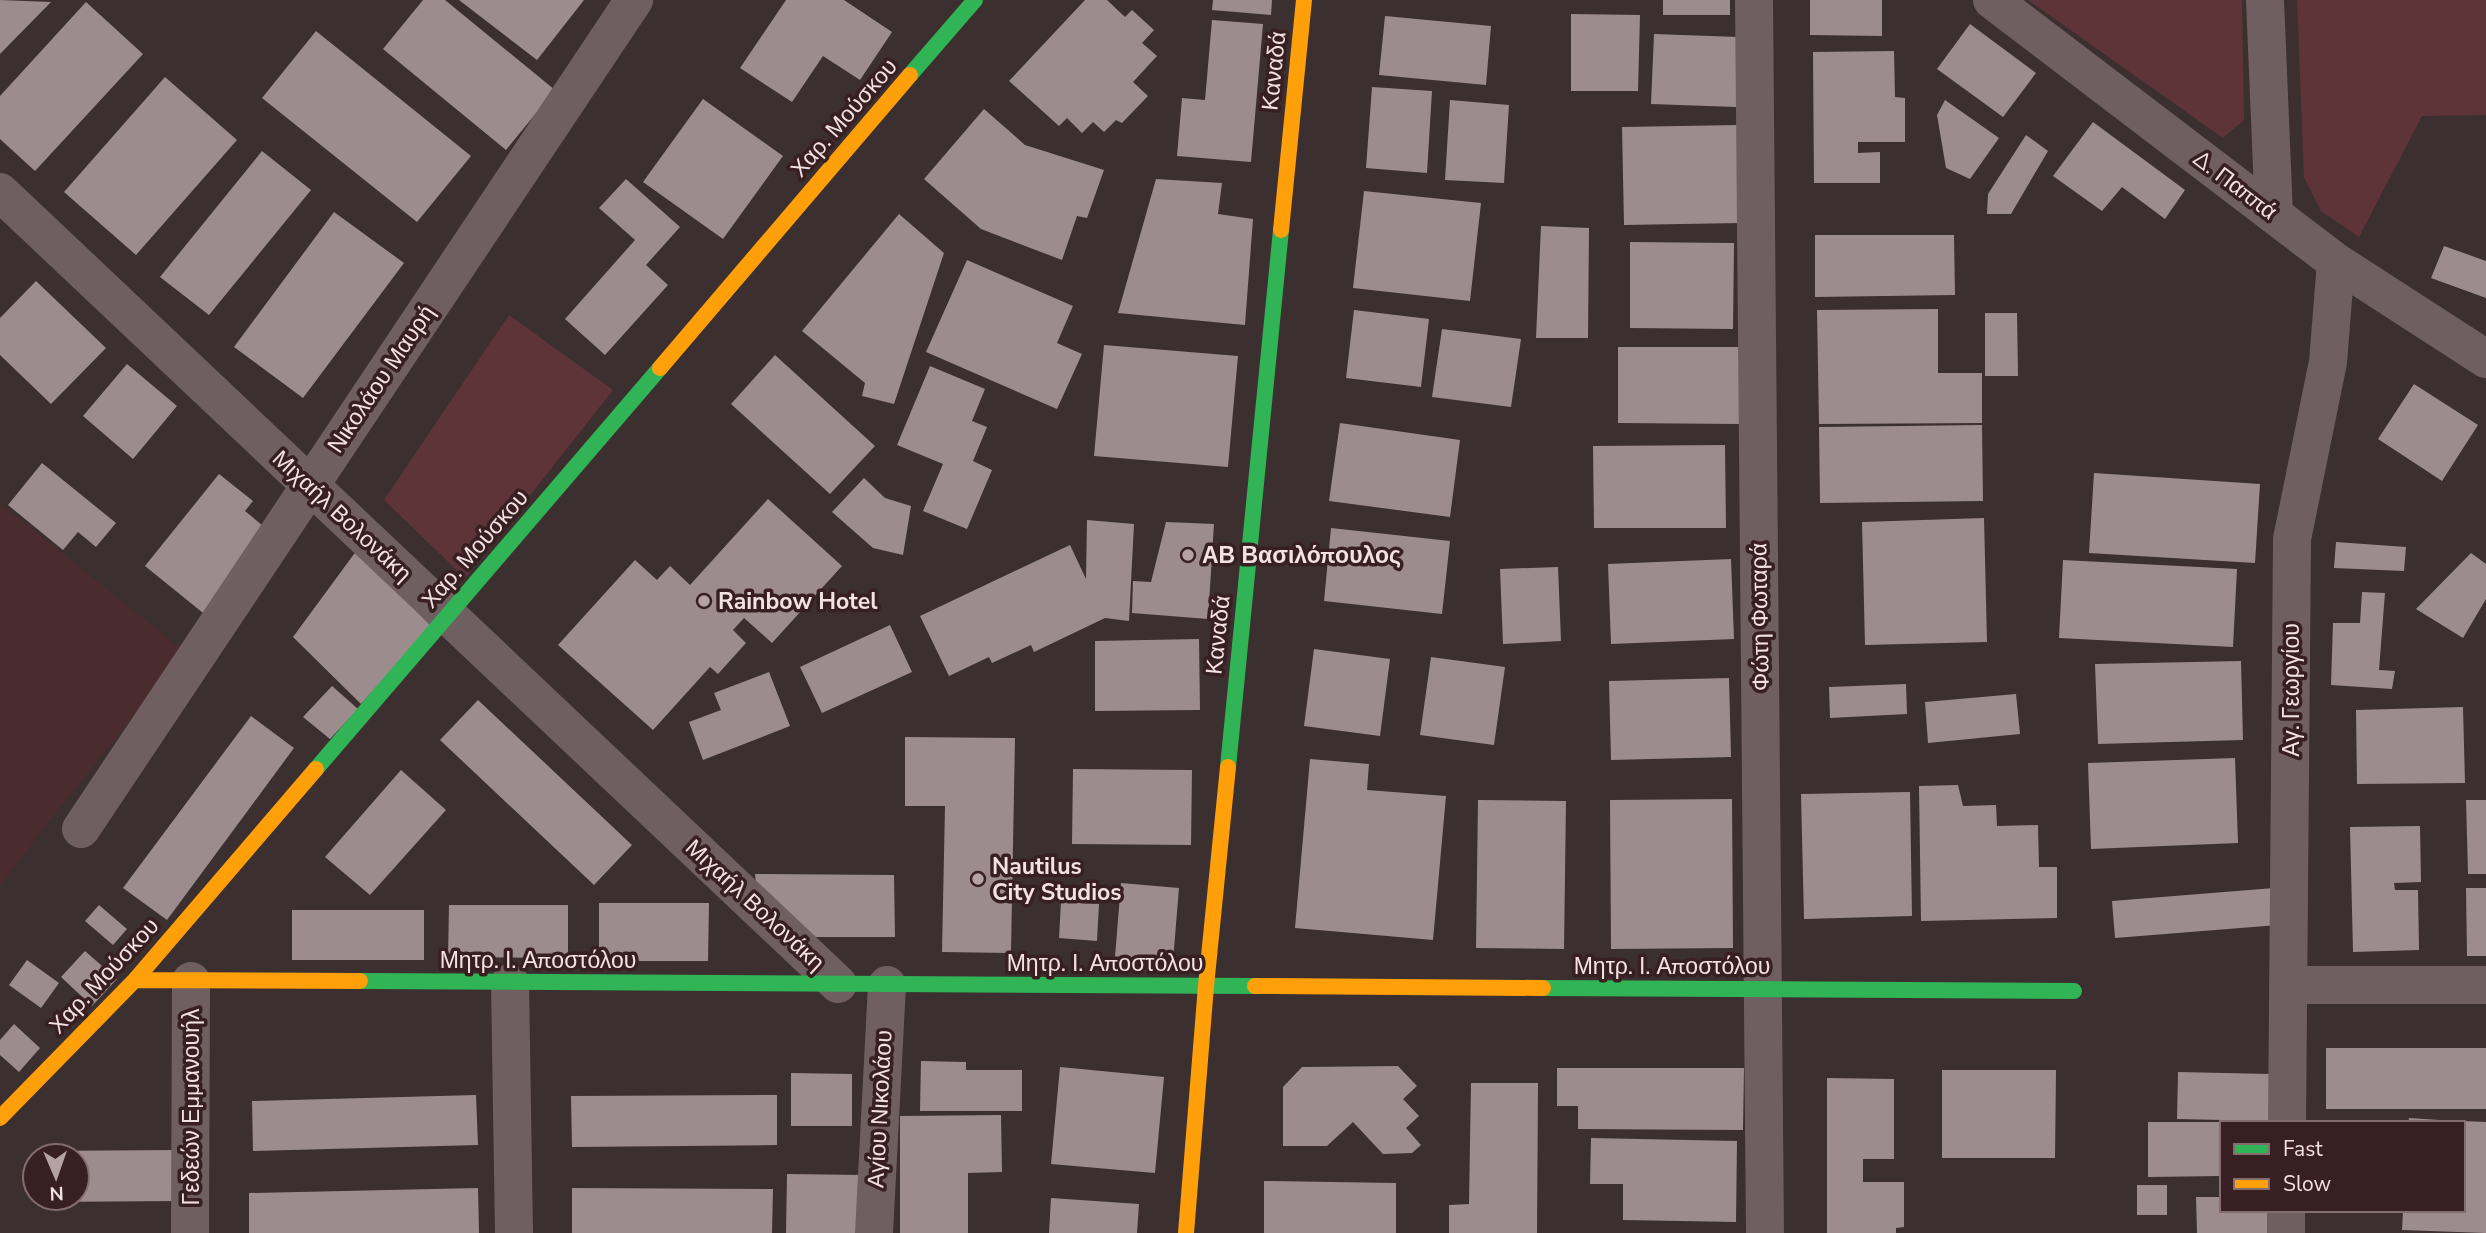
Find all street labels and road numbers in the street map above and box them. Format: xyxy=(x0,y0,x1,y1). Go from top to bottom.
street label: Καναδά xyxy=(1254,30,1294,112)
street label: Χαρ. Μούσκου xyxy=(784,52,904,184)
street label: Δ. Παππά xyxy=(2186,143,2284,227)
street label: Νικολάου Μαυρή xyxy=(320,299,442,459)
street label: Μιχαήλ Βολονάκη xyxy=(266,443,418,589)
street label: Χαρ. Μούσκου xyxy=(415,483,535,615)
street label: Φώτη Φωταρά xyxy=(1743,543,1777,691)
street label: Καναδά xyxy=(1198,594,1238,676)
street label: Αγ. Γεωργίου xyxy=(2276,623,2307,757)
street label: Μιχαήλ Βολονάκη xyxy=(679,832,831,978)
street label: Χαρ. Μούσκου xyxy=(42,911,166,1041)
street label: Μητρ. Ι. Αποστόλου xyxy=(440,945,636,976)
street label: Μητρ. Ι. Αποστόλου xyxy=(1007,948,1203,979)
street label: Μητρ. Ι. Αποστόλου xyxy=(1574,951,1770,982)
street label: Γεδεών Εμμανουήλ xyxy=(176,1008,207,1205)
street label: Αγίου Νικολάου xyxy=(860,1029,900,1189)

